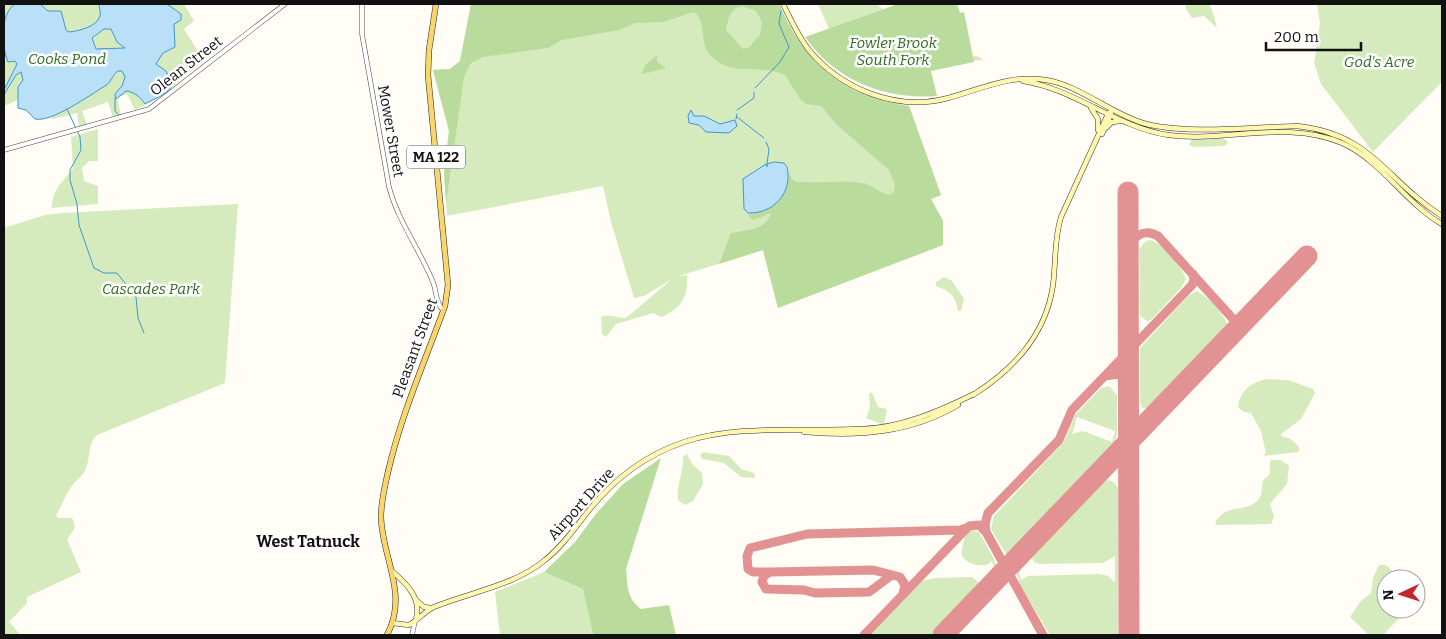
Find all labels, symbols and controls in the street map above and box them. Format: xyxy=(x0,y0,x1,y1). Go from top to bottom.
scale bar xyxy=(1266,20,1361,52)
text: 200 m xyxy=(1274,28,1319,46)
street label: Olean Street xyxy=(146,32,226,100)
park label: Fowler Brook South Fork xyxy=(849,34,938,69)
park label: Cooks Pond xyxy=(28,50,106,68)
park label: God's Acre xyxy=(1344,53,1415,71)
street label: Mower Street xyxy=(374,83,408,179)
road number: MA 122 xyxy=(407,146,465,168)
park label: Cascades Park xyxy=(102,280,201,298)
street label: Pleasant Street xyxy=(389,295,442,400)
street label: Airport Drive xyxy=(544,464,618,544)
district label: West Tatnuck xyxy=(256,532,360,551)
north arrow xyxy=(1376,569,1426,619)
text: N xyxy=(1380,589,1397,601)

